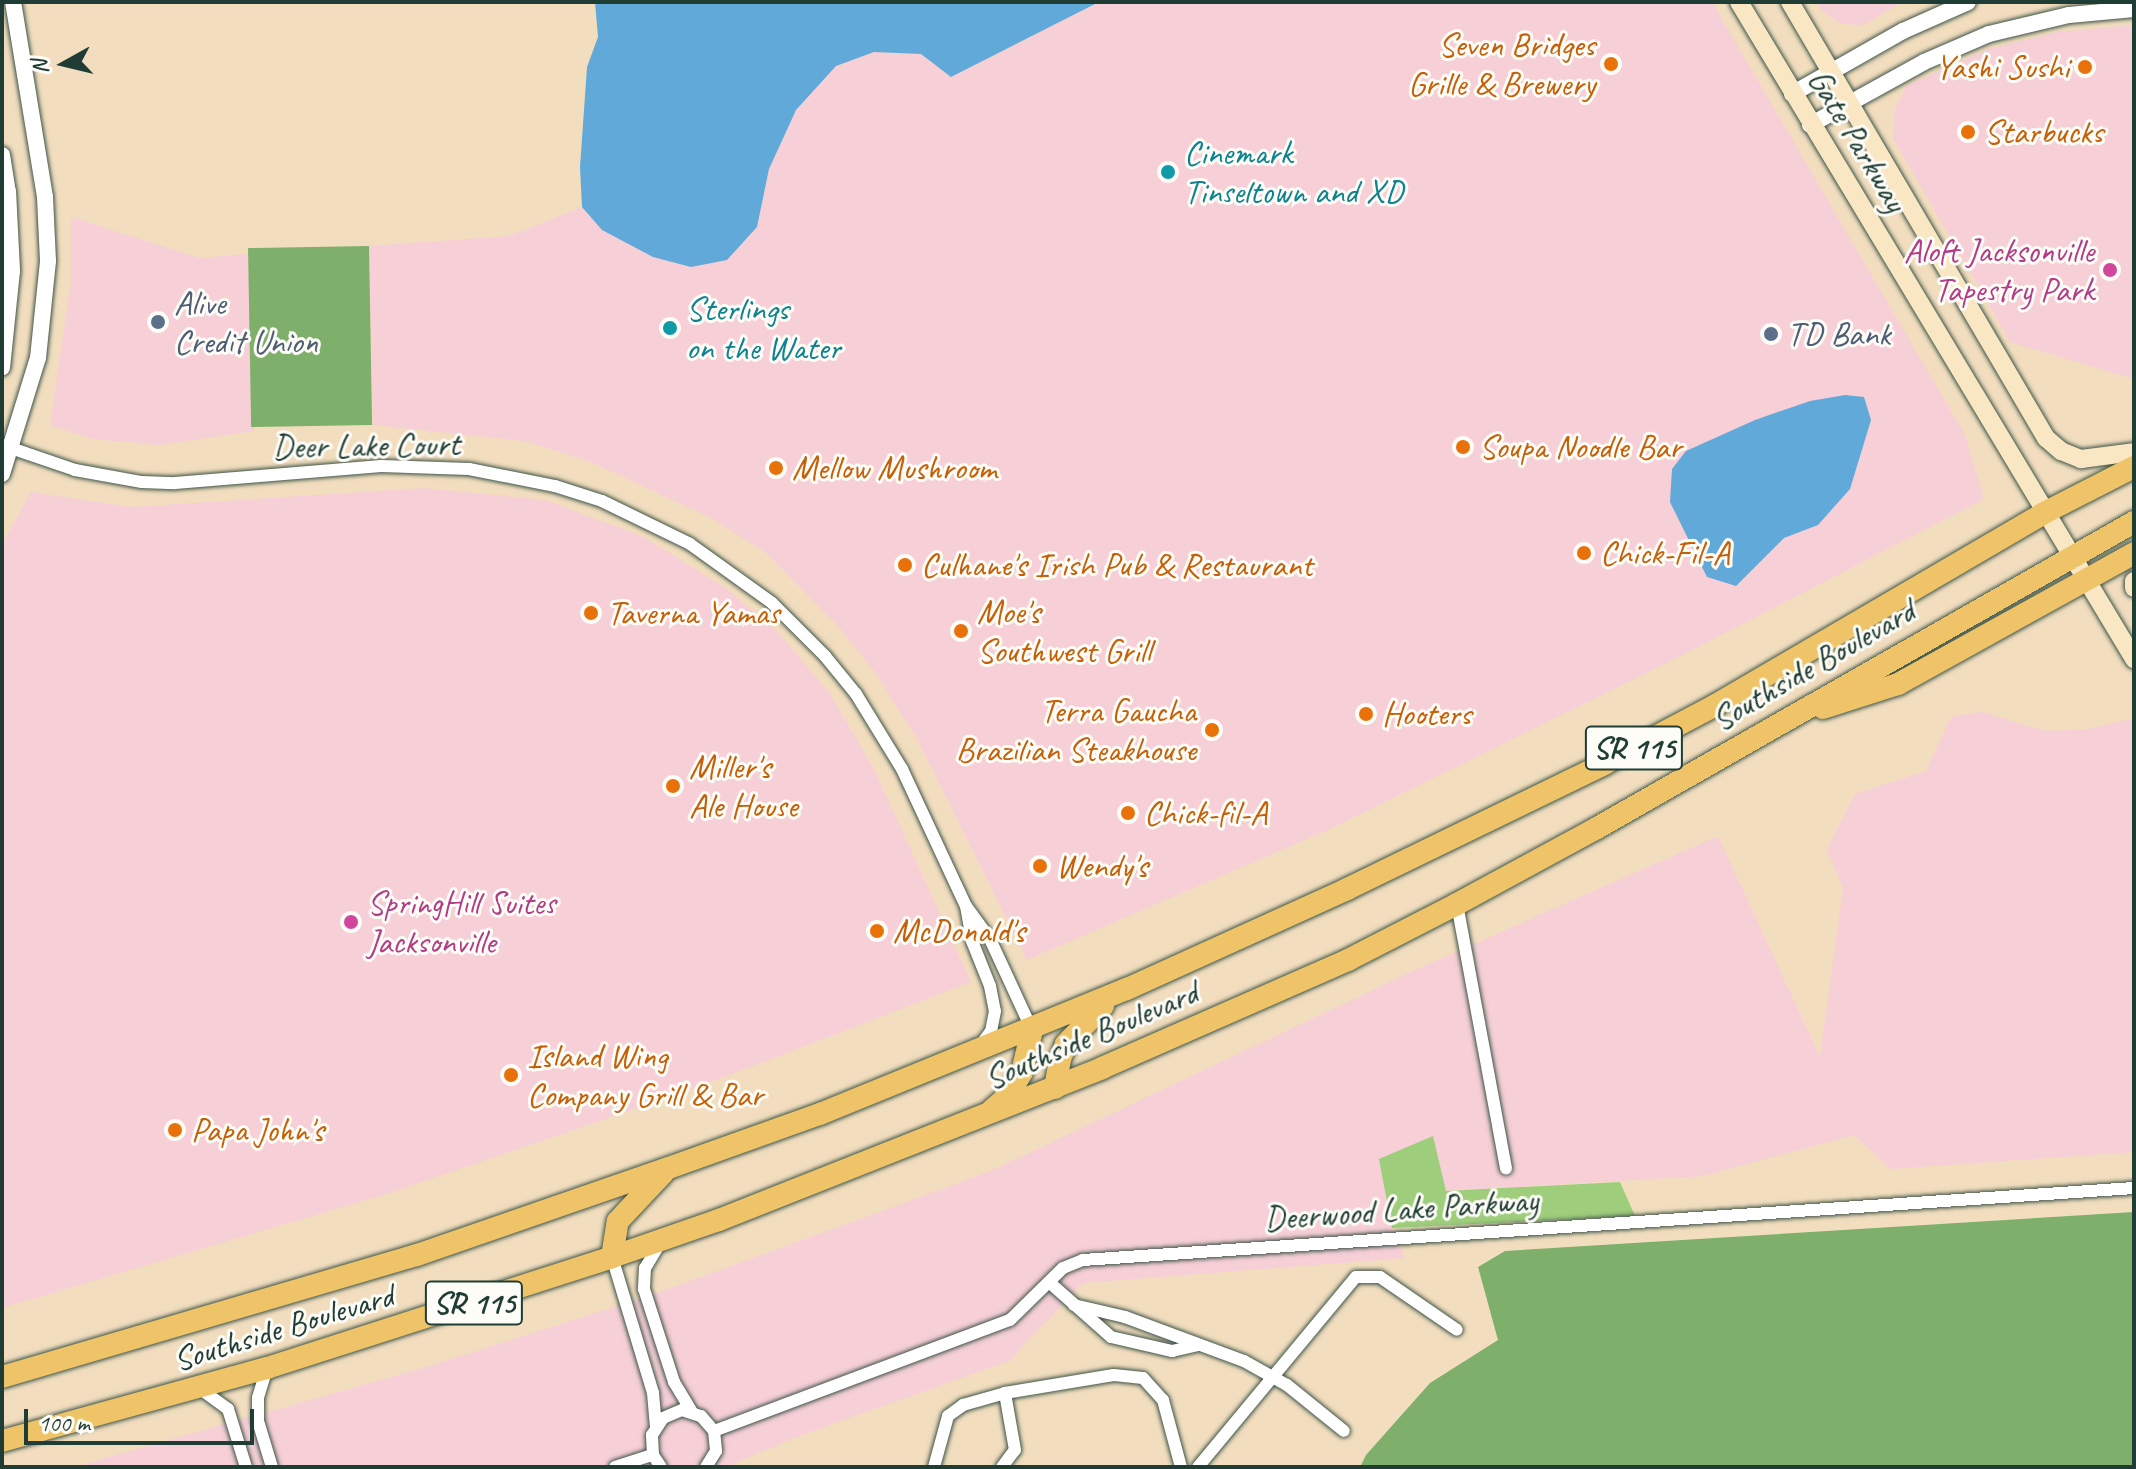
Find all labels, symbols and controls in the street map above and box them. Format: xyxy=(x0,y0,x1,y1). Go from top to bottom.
north arrow xyxy=(24,24,104,104)
place label: Seven Bridges Grille & Brewery xyxy=(1408,24,1595,104)
place label: Yashi Sushi xyxy=(1936,47,2069,87)
marker: Seven Bridges Grille & Brewery xyxy=(1602,55,1620,73)
marker: Yashi Sushi xyxy=(2076,58,2094,76)
text: N xyxy=(25,59,55,76)
street label: Gate Parkway xyxy=(1800,61,1916,219)
place label: Starbucks xyxy=(1984,112,2103,152)
marker: Starbucks xyxy=(1959,123,1977,141)
place label: Cinemark Tinseltown and XD xyxy=(1184,132,1403,212)
marker: Cinemark Tinseltown and XD xyxy=(1159,163,1177,181)
place label: Aloft Jacksonville Tapestry Park xyxy=(1903,230,2094,310)
marker: Aloft Jacksonville Tapestry Park xyxy=(2101,261,2119,279)
place label: Alive Credit Union xyxy=(174,282,318,362)
place label: Sterlings on the Water xyxy=(686,288,841,368)
marker: Alive Credit Union xyxy=(149,313,167,331)
place label: TD Bank xyxy=(1787,314,1891,354)
marker: Sterlings on the Water xyxy=(661,319,679,337)
marker: TD Bank xyxy=(1762,325,1780,343)
street label: Deer Lake Court xyxy=(272,423,460,467)
place label: Soupa Noodle Bar xyxy=(1479,427,1682,467)
marker: Soupa Noodle Bar xyxy=(1454,438,1472,456)
place label: Mellow Mushroom xyxy=(792,448,996,488)
marker: Mellow Mushroom xyxy=(767,459,785,477)
place label: Chick-Fil-A xyxy=(1600,533,1730,573)
marker: Chick-Fil-A xyxy=(1575,544,1593,562)
place label: Culhane's Irish Pub & Restaurant xyxy=(921,545,1311,585)
marker: Culhane's Irish Pub & Restaurant xyxy=(896,556,914,574)
street label: Southside Boulevard xyxy=(1704,590,1922,740)
place label: Moe's Southwest Grill xyxy=(977,591,1151,670)
place label: Taverna Yamas xyxy=(607,593,780,633)
marker: Taverna Yamas xyxy=(582,604,600,622)
marker: Moe's Southwest Grill xyxy=(952,622,970,640)
place label: Terra Gaucha Brazilian Steakhouse xyxy=(956,690,1196,770)
place label: Hooters xyxy=(1382,694,1471,734)
marker: Hooters xyxy=(1357,705,1375,723)
road number: SR 115 xyxy=(1584,720,1684,776)
marker: Terra Gaucha Brazilian Steakhouse xyxy=(1203,721,1221,739)
place label: Miller's Ale House xyxy=(689,746,797,826)
marker: Miller's Ale House xyxy=(664,777,682,795)
place label: Chick-fil-A xyxy=(1144,793,1267,833)
marker: Chick-fil-A xyxy=(1119,804,1137,822)
place label: Wendy's xyxy=(1056,846,1148,886)
marker: Wendy's xyxy=(1031,857,1049,875)
place label: SpringHill Suites Jacksonville xyxy=(367,882,556,962)
place label: McDonald's xyxy=(893,911,1025,951)
marker: SpringHill Suites Jacksonville xyxy=(342,913,360,931)
marker: McDonald's xyxy=(868,922,886,940)
street label: Southside Boulevard xyxy=(978,972,1204,1098)
place label: Island Wing Company Grill & Bar xyxy=(527,1035,763,1114)
marker: Island Wing Company Grill & Bar xyxy=(502,1066,520,1084)
place label: Papa John's xyxy=(191,1110,324,1150)
marker: Papa John's xyxy=(166,1121,184,1139)
street label: Deerwood Lake Parkway xyxy=(1262,1179,1540,1239)
street label: Southside Boulevard xyxy=(168,1274,398,1380)
road number: SR 115 xyxy=(424,1275,524,1331)
scale bar xyxy=(28,1393,258,1443)
text: 100 m xyxy=(38,1408,90,1438)

